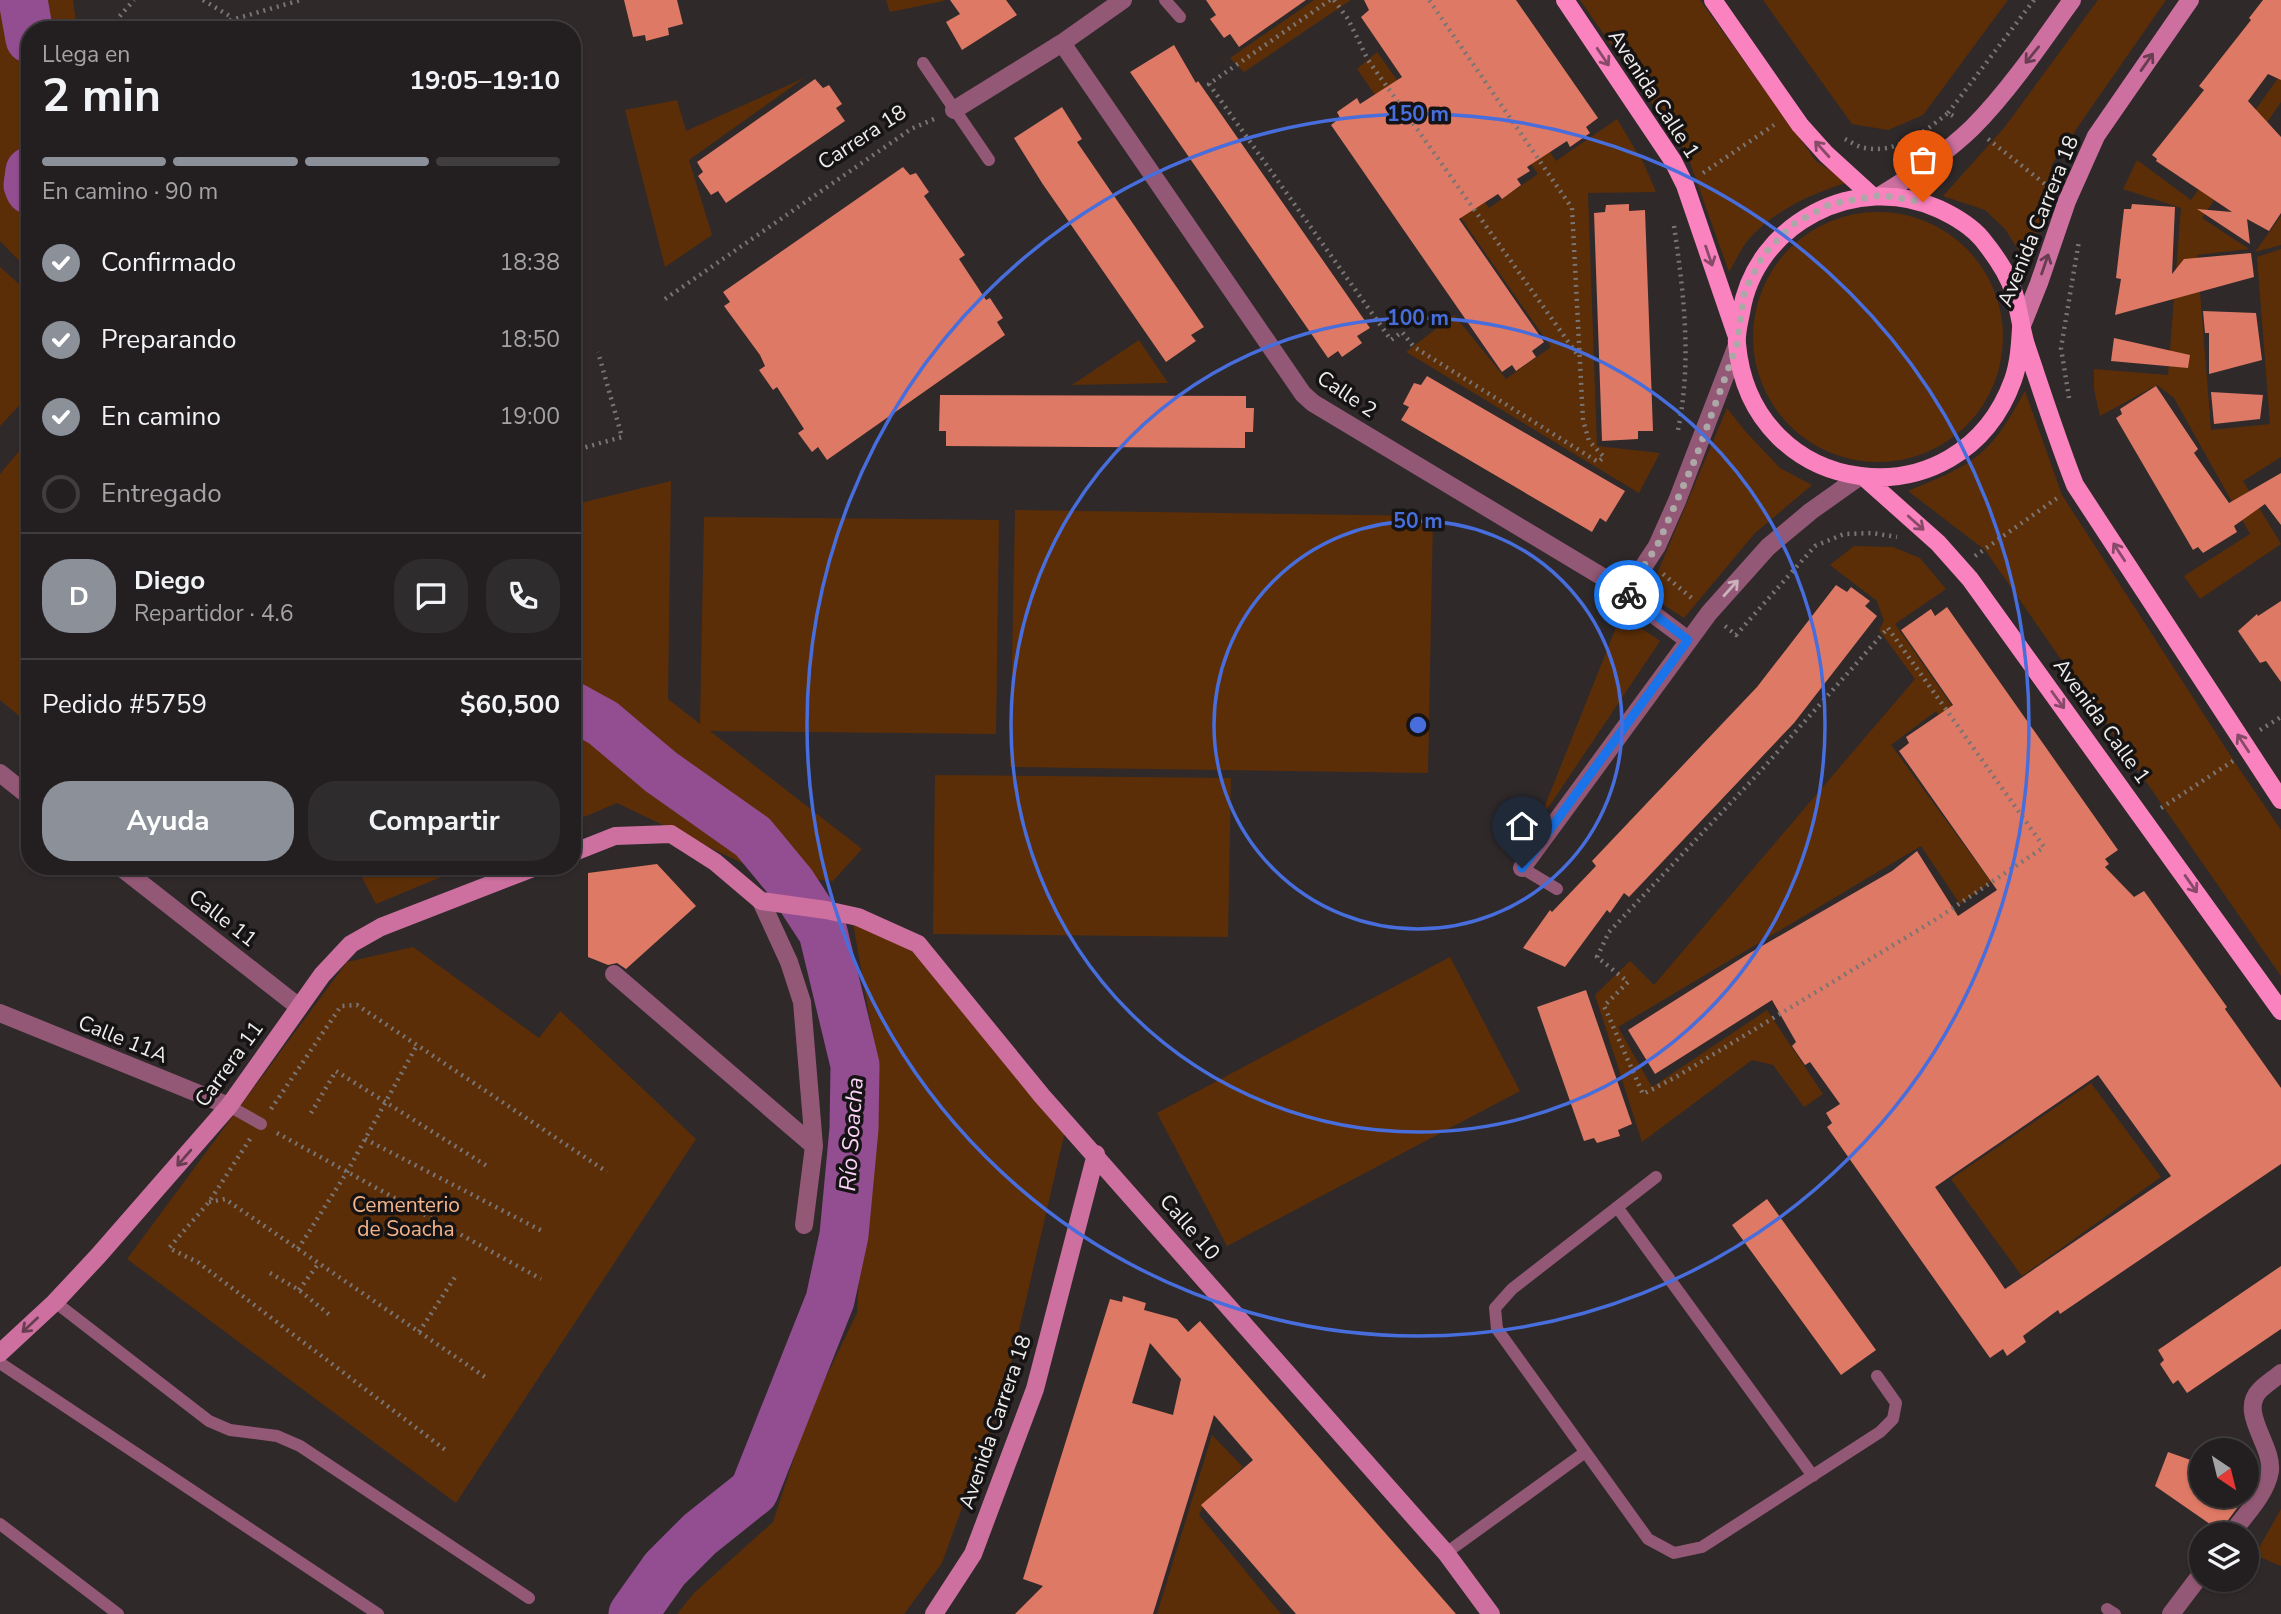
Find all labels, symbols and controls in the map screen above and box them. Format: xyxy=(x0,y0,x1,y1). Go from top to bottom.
street label: Avenida Calle 1 xyxy=(1602,24,1706,164)
text: Llega en xyxy=(42,39,130,70)
one-way arrow xyxy=(2024,46,2040,64)
one-way arrow xyxy=(1596,47,1610,66)
one-way arrow xyxy=(2140,53,2154,72)
text: 19:05–19:10 xyxy=(409,63,560,98)
text: 2 min xyxy=(42,64,161,127)
street label: Carrera 18 xyxy=(812,98,912,176)
text: 150 m xyxy=(1387,100,1449,128)
pin xyxy=(1893,130,1953,202)
street label: Avenida Carrera 18 xyxy=(1991,131,2085,311)
one-way arrow xyxy=(1813,141,1830,158)
icon: bag xyxy=(1904,141,1942,179)
text: En camino · 90 m xyxy=(42,176,218,207)
icon: check xyxy=(42,244,80,282)
text: Confirmado xyxy=(101,245,236,280)
one-way arrow xyxy=(1704,245,1716,267)
text: 18:38 xyxy=(500,247,560,278)
one-way arrow xyxy=(2040,254,2052,276)
text: 100 m xyxy=(1387,304,1449,332)
icon: check xyxy=(42,321,80,359)
text: Preparando xyxy=(101,322,236,357)
text: 18:50 xyxy=(500,324,560,355)
street label: Calle 2 xyxy=(1312,364,1382,424)
icon: check xyxy=(42,398,80,436)
text: En camino xyxy=(101,399,221,434)
text: 19:00 xyxy=(500,401,560,432)
text: Entregado xyxy=(101,476,222,511)
text: 50 m xyxy=(1393,507,1443,535)
one-way arrow xyxy=(1907,514,1924,531)
one-way arrow xyxy=(2112,543,2126,563)
button: chat xyxy=(394,559,468,633)
button: phone xyxy=(486,559,560,633)
courier xyxy=(1594,560,1664,630)
text: Diego xyxy=(134,563,205,598)
icon: bike xyxy=(1610,576,1648,614)
text: D xyxy=(69,579,89,614)
one-way arrow xyxy=(1723,580,1740,597)
text: Repartidor · 4.6 xyxy=(134,598,294,629)
street label: Avenida Calle 1 xyxy=(2047,653,2157,789)
text: Pedido #5759 xyxy=(42,687,207,722)
text: $60,500 xyxy=(460,687,560,722)
one-way arrow xyxy=(2051,690,2065,709)
centre of rings xyxy=(1406,713,1430,737)
one-way arrow xyxy=(2236,734,2251,753)
button: Ayuda xyxy=(42,781,294,861)
button: Compartir xyxy=(308,781,560,861)
pin xyxy=(1492,796,1552,868)
icon: home xyxy=(1503,807,1541,845)
one-way arrow xyxy=(2184,874,2198,893)
street label: Calle 11 xyxy=(183,883,263,953)
street label: Calle 11A xyxy=(74,1008,172,1070)
street label: Carrera 11 xyxy=(188,1015,270,1113)
water label: Río Soacha xyxy=(832,1076,871,1192)
one-way arrow xyxy=(176,1148,192,1166)
street label: Calle 10 xyxy=(1154,1188,1226,1266)
park label: Cementerio de Soacha xyxy=(352,1191,460,1243)
one-way arrow xyxy=(21,1317,39,1333)
street label: Avenida Carrera 18 xyxy=(952,1331,1038,1513)
north arrow xyxy=(2189,1438,2259,1508)
map controls xyxy=(2189,1438,2259,1592)
button: layers xyxy=(2189,1522,2259,1592)

